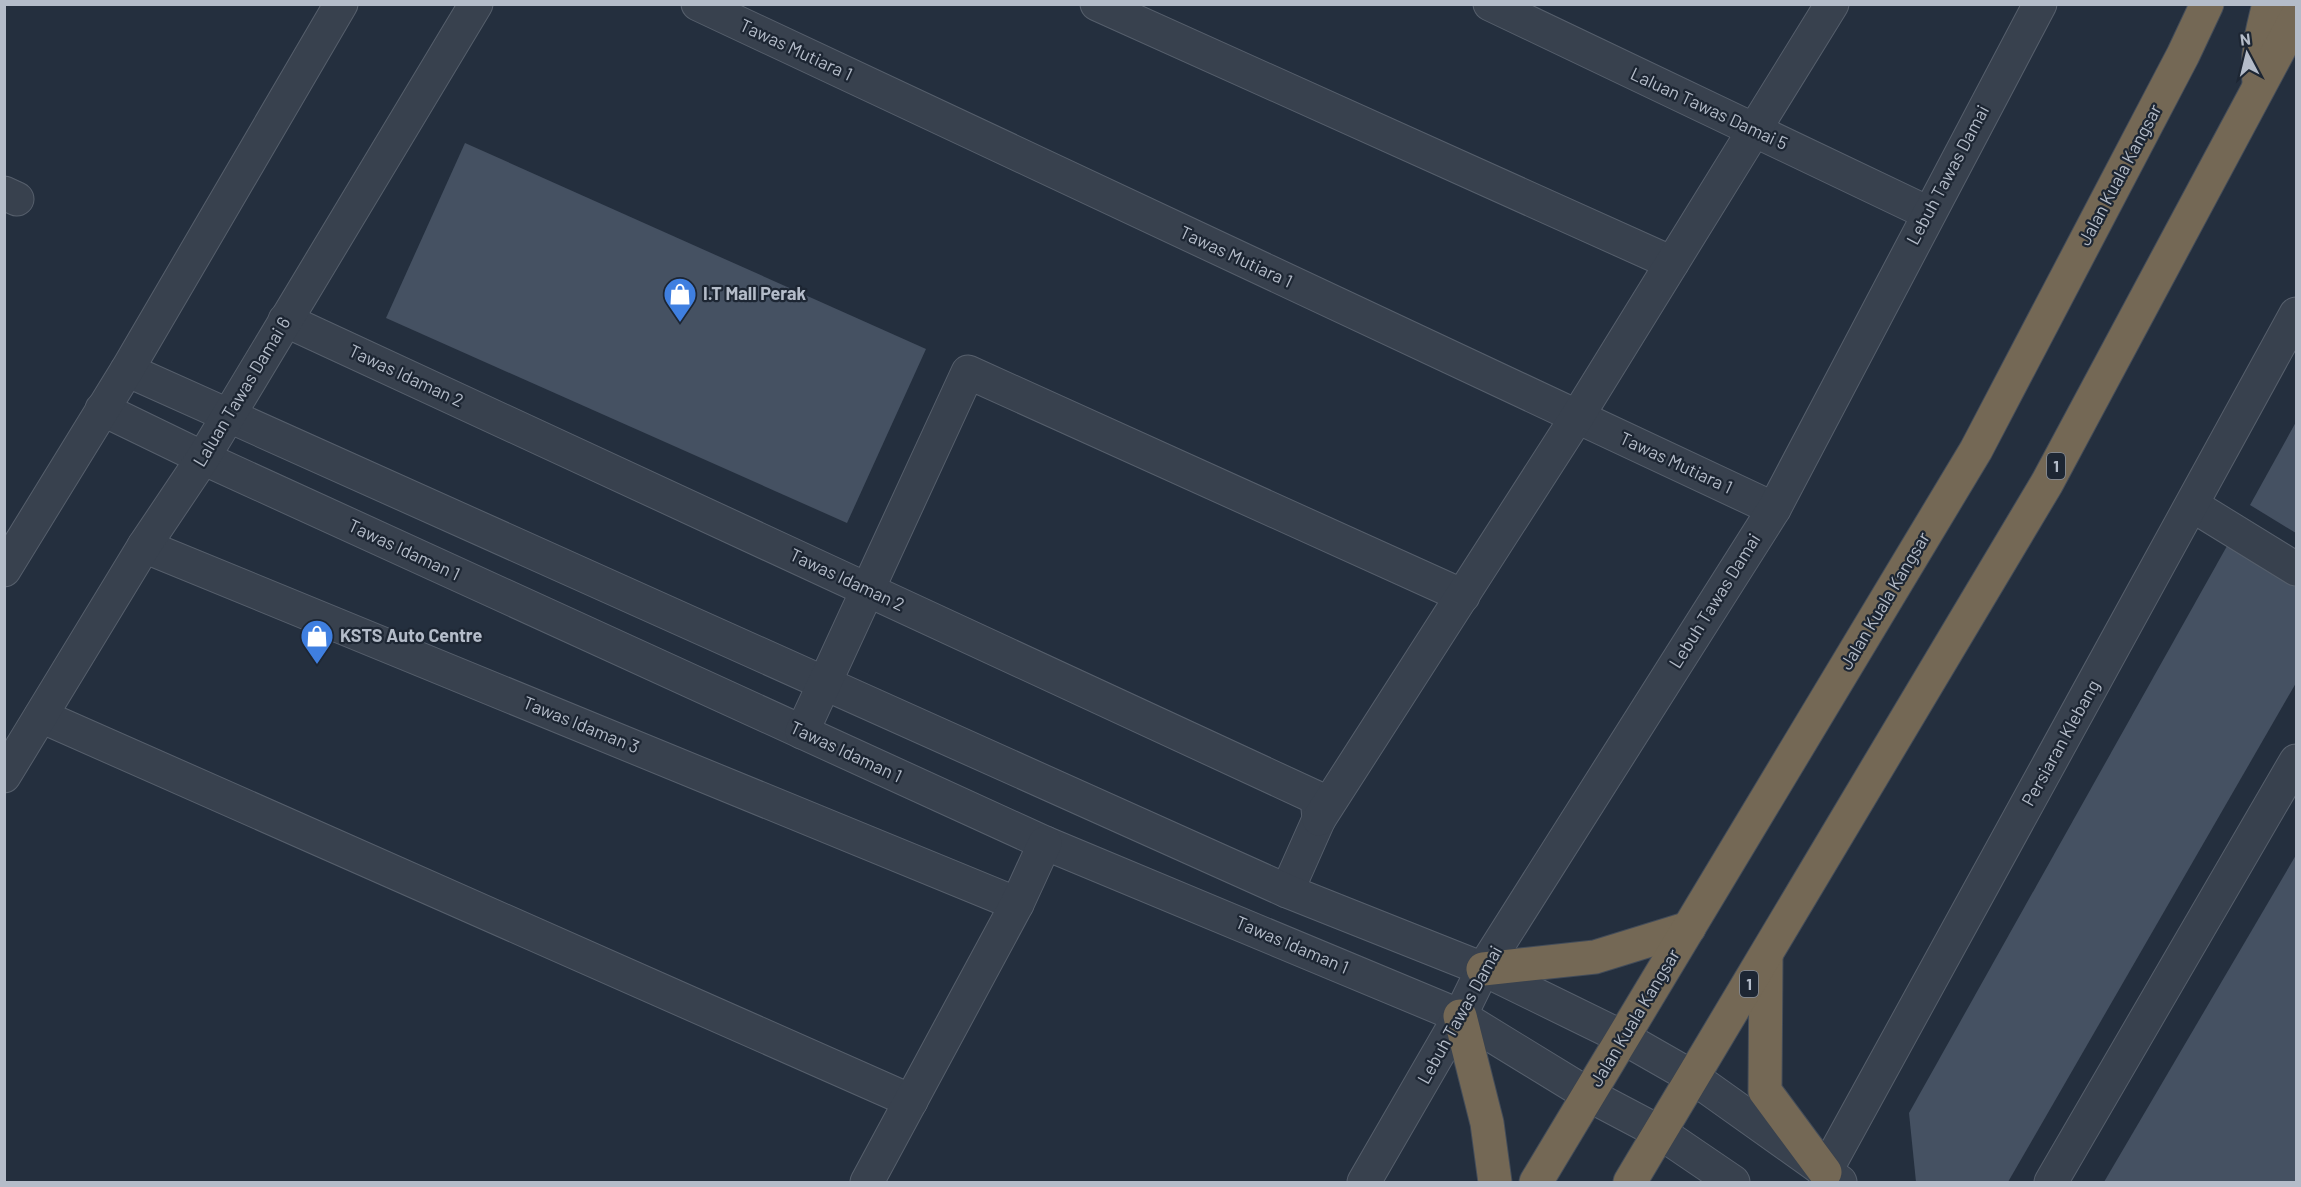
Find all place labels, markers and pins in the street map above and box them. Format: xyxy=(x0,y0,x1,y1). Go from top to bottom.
shop icon: I.T Mall Perak xyxy=(662,276,698,323)
place label: I.T Mall Perak xyxy=(703,282,807,304)
shop icon: KSTS Auto Centre xyxy=(299,618,335,665)
place label: KSTS Auto Centre xyxy=(340,624,482,646)

